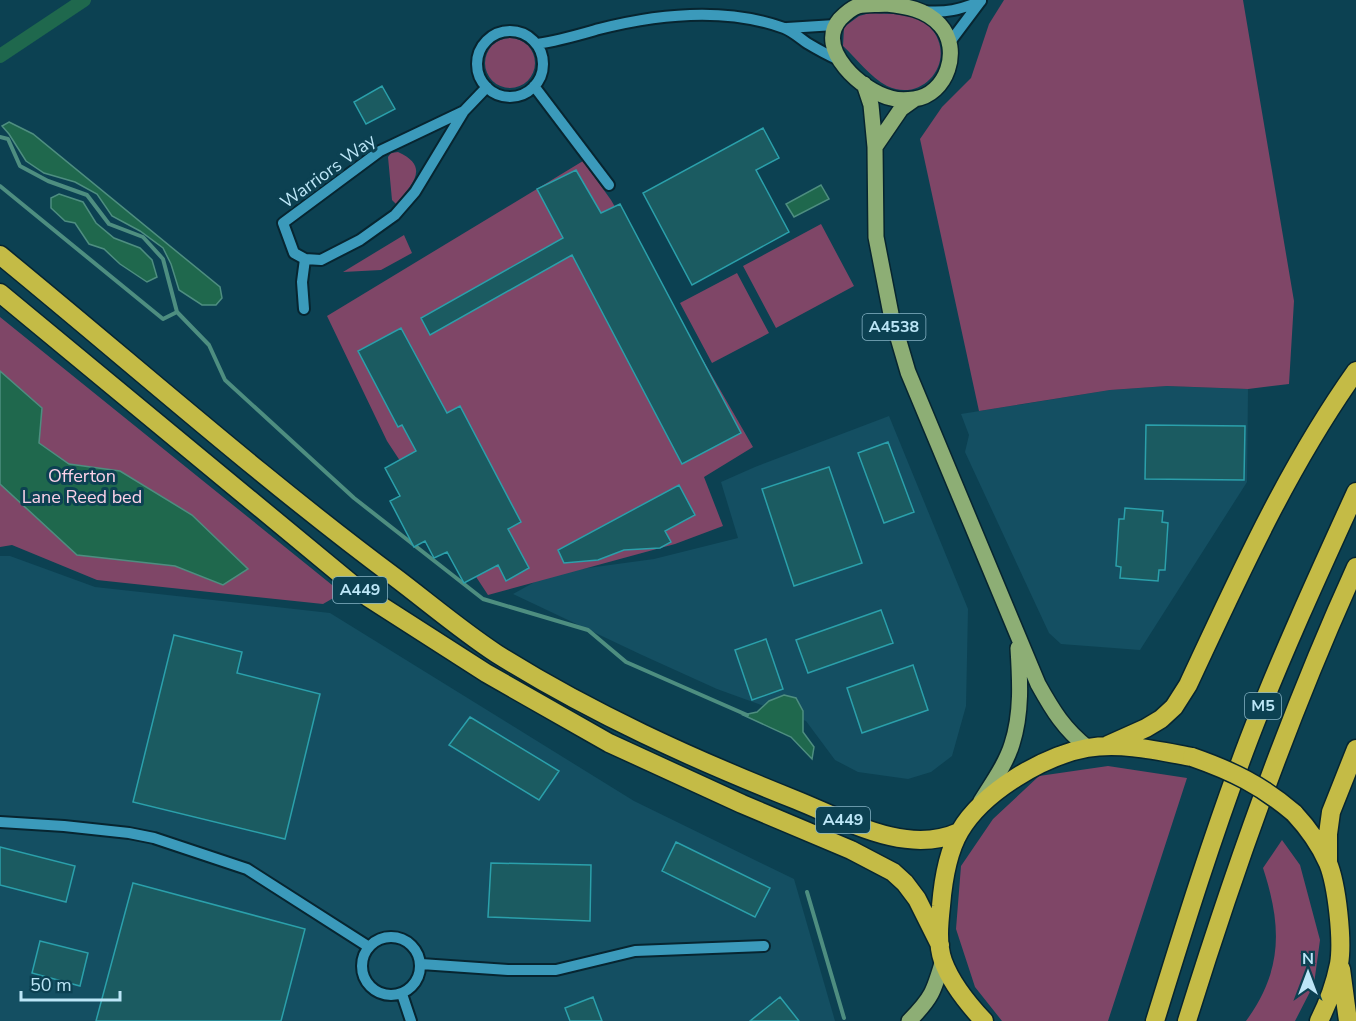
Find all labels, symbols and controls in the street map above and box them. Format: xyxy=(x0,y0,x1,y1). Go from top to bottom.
street label: Warriors Way xyxy=(275,128,381,214)
road number: A4538 xyxy=(862,314,926,340)
park label: Offerton Lane Reed bed xyxy=(22,464,142,509)
road number: A449 xyxy=(333,577,387,603)
road number: M5 xyxy=(1245,693,1281,719)
road number: A449 xyxy=(816,807,870,833)
north arrow xyxy=(1278,943,1338,1003)
text: N xyxy=(1302,948,1314,970)
scale bar xyxy=(21,964,120,1002)
text: 50 m xyxy=(30,973,72,997)

